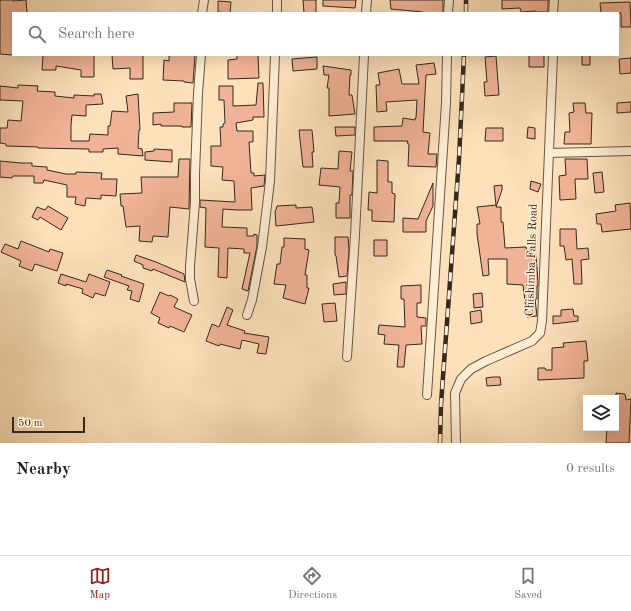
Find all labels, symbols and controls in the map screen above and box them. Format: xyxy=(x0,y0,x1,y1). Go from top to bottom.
search box xyxy=(12,12,619,56)
icon: search xyxy=(26,23,48,45)
text: Search here xyxy=(58,27,135,42)
street label: Chishimba Falls Road xyxy=(524,203,540,317)
map controls xyxy=(583,395,619,431)
button: layers xyxy=(583,395,619,431)
scale bar xyxy=(12,415,85,434)
text: 50 m xyxy=(18,418,43,429)
text: Nearby xyxy=(16,461,71,478)
text: 0 results xyxy=(566,462,615,475)
tab: Map xyxy=(89,565,111,603)
tab: Directions xyxy=(288,565,337,603)
tab: Saved xyxy=(514,565,542,603)

